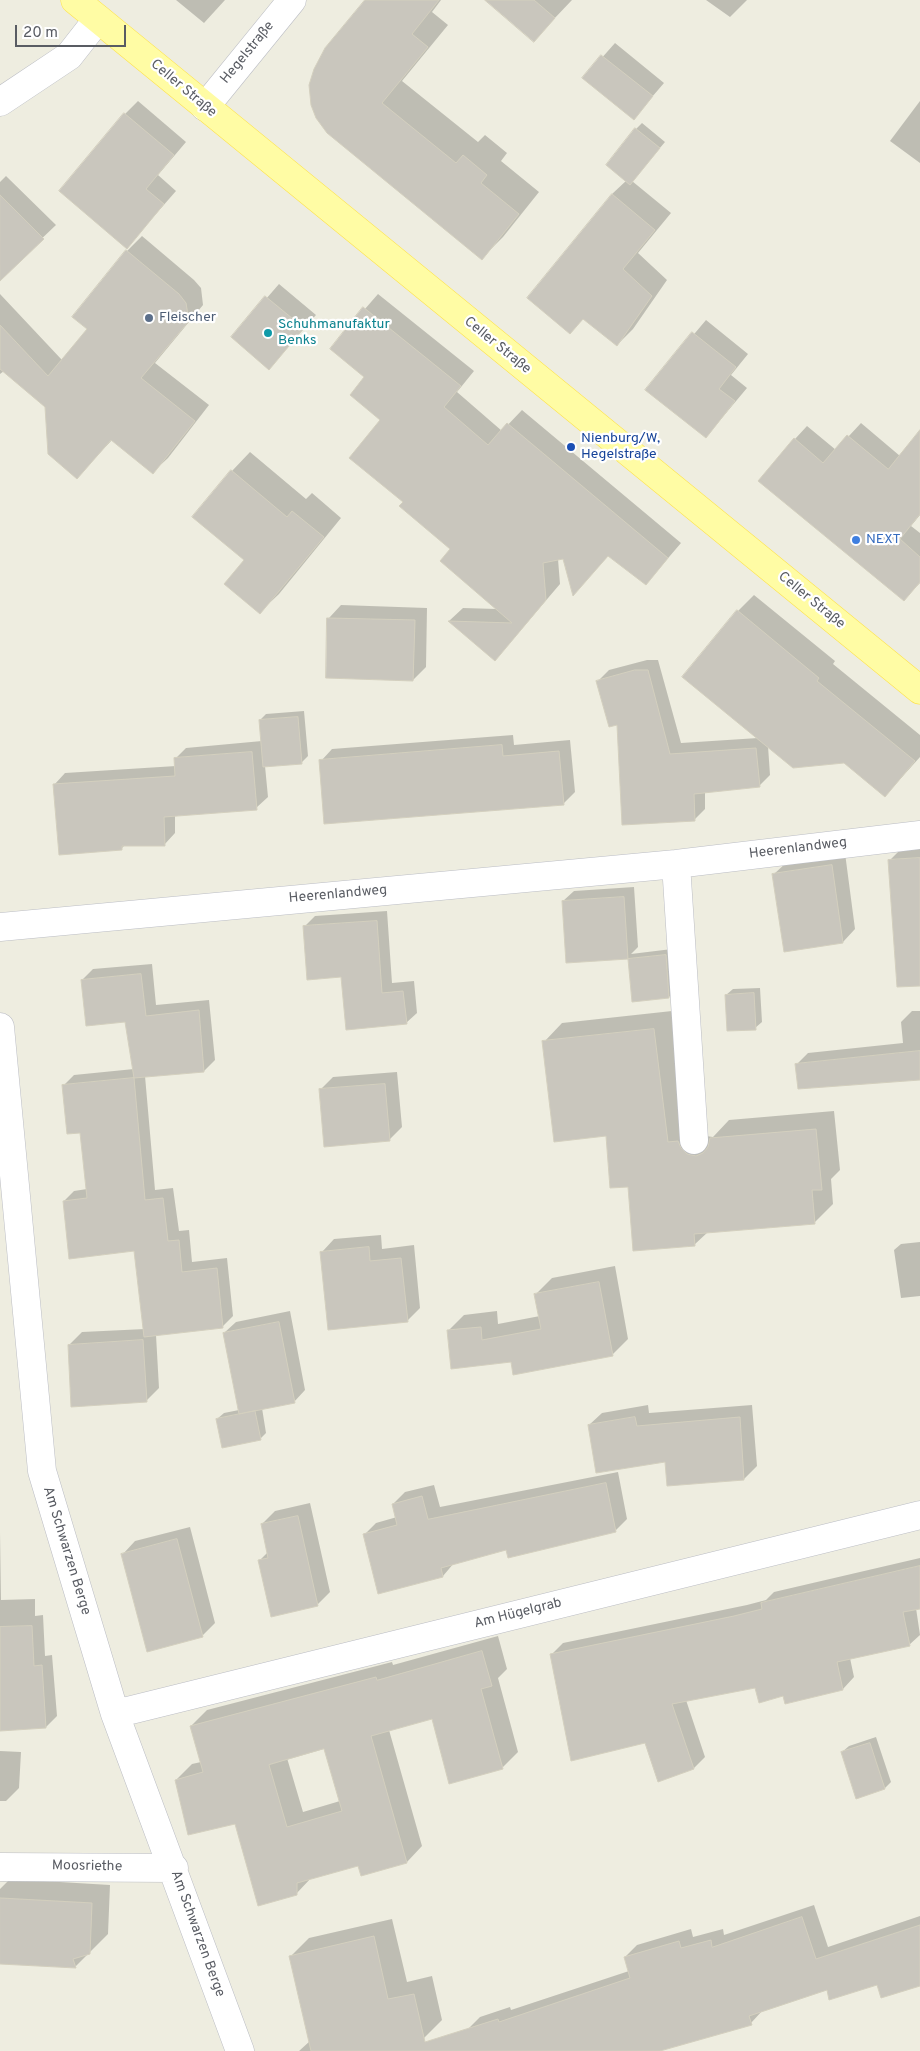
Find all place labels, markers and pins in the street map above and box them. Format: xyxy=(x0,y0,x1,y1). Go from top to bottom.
place label: Fleischer xyxy=(159,310,216,326)
marker: Fleischer xyxy=(143,312,155,324)
place label: Schuhmanufaktur Benks xyxy=(278,317,390,350)
marker: Schuhmanufaktur Benks xyxy=(262,327,274,339)
place label: Nienburg/W, Hegelstraße xyxy=(581,431,660,464)
marker: Nienburg/W, Hegelstraße xyxy=(565,441,577,453)
place label: NEXT xyxy=(866,532,901,548)
marker: NEXT xyxy=(850,534,862,546)

